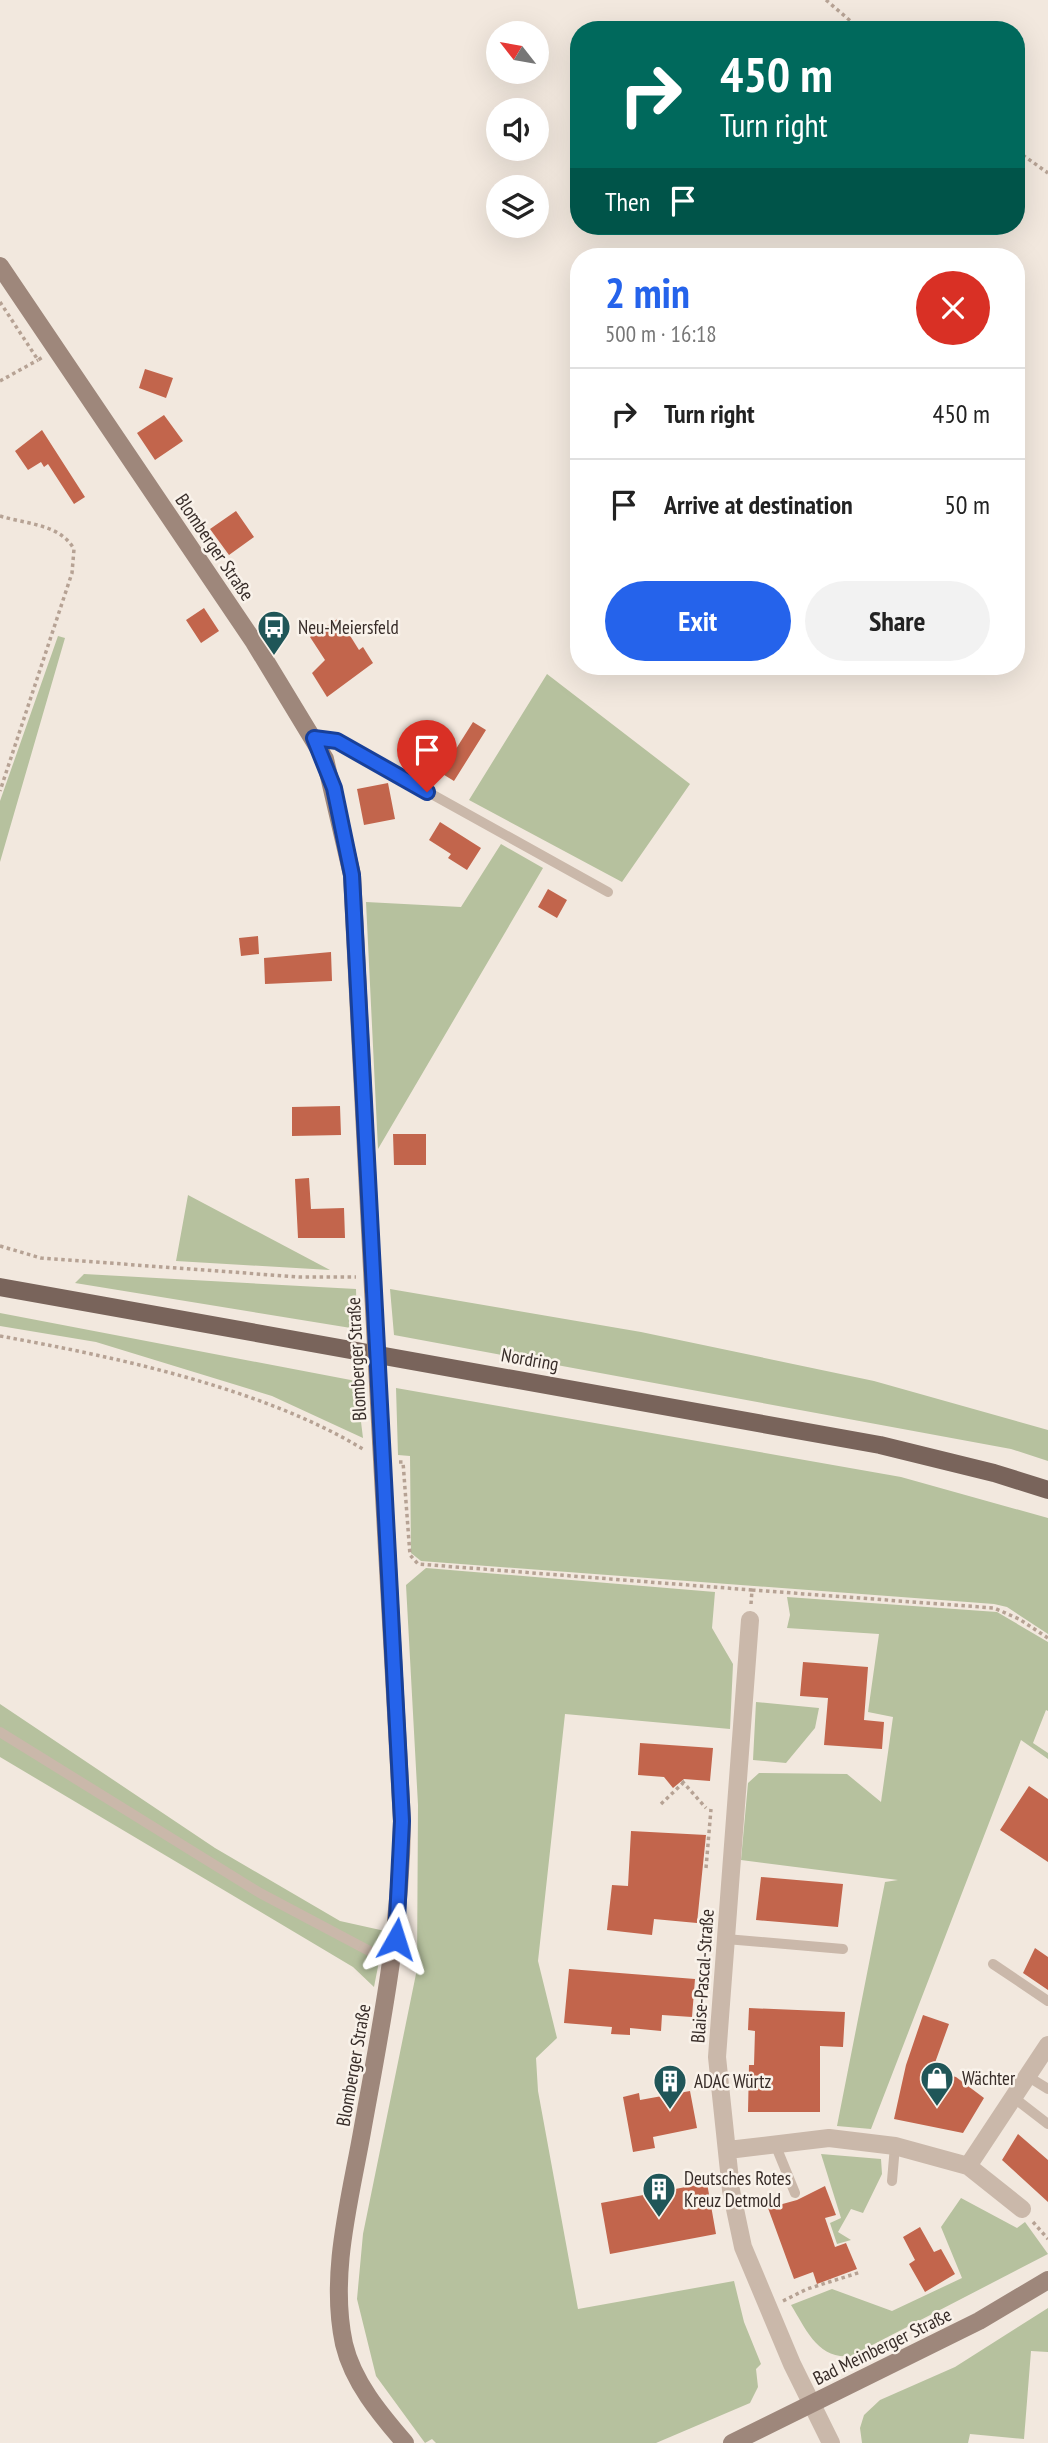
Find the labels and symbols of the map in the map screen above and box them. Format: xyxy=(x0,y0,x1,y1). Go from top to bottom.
north arrow xyxy=(486,21,550,84)
street label: Blomberger Straße xyxy=(170,489,260,605)
bus stop icon: Neu-Meiersfeld xyxy=(255,608,293,657)
place label: Neu-Meiersfeld xyxy=(298,615,399,639)
pin xyxy=(397,720,457,792)
street label: Blomberger Straße xyxy=(341,1296,371,1421)
street label: Nordring xyxy=(499,1342,561,1376)
position arrow xyxy=(359,1902,433,1976)
street label: Blaise-Pascal-Straße xyxy=(685,1908,719,2044)
street label: Blomberger Straße xyxy=(330,2002,376,2128)
shop icon: Wächter xyxy=(918,2059,956,2108)
building icon: ADAC Würtz xyxy=(651,2062,689,2111)
place label: Wächter xyxy=(962,2066,1016,2090)
place label: ADAC Würtz xyxy=(694,2069,771,2093)
place label: Deutsches Rotes Kreuz Detmold xyxy=(684,2166,791,2212)
building icon: Deutsches Rotes Kreuz Detmold xyxy=(640,2170,678,2219)
street label: Bad Meinberger Straße xyxy=(809,2302,955,2390)

